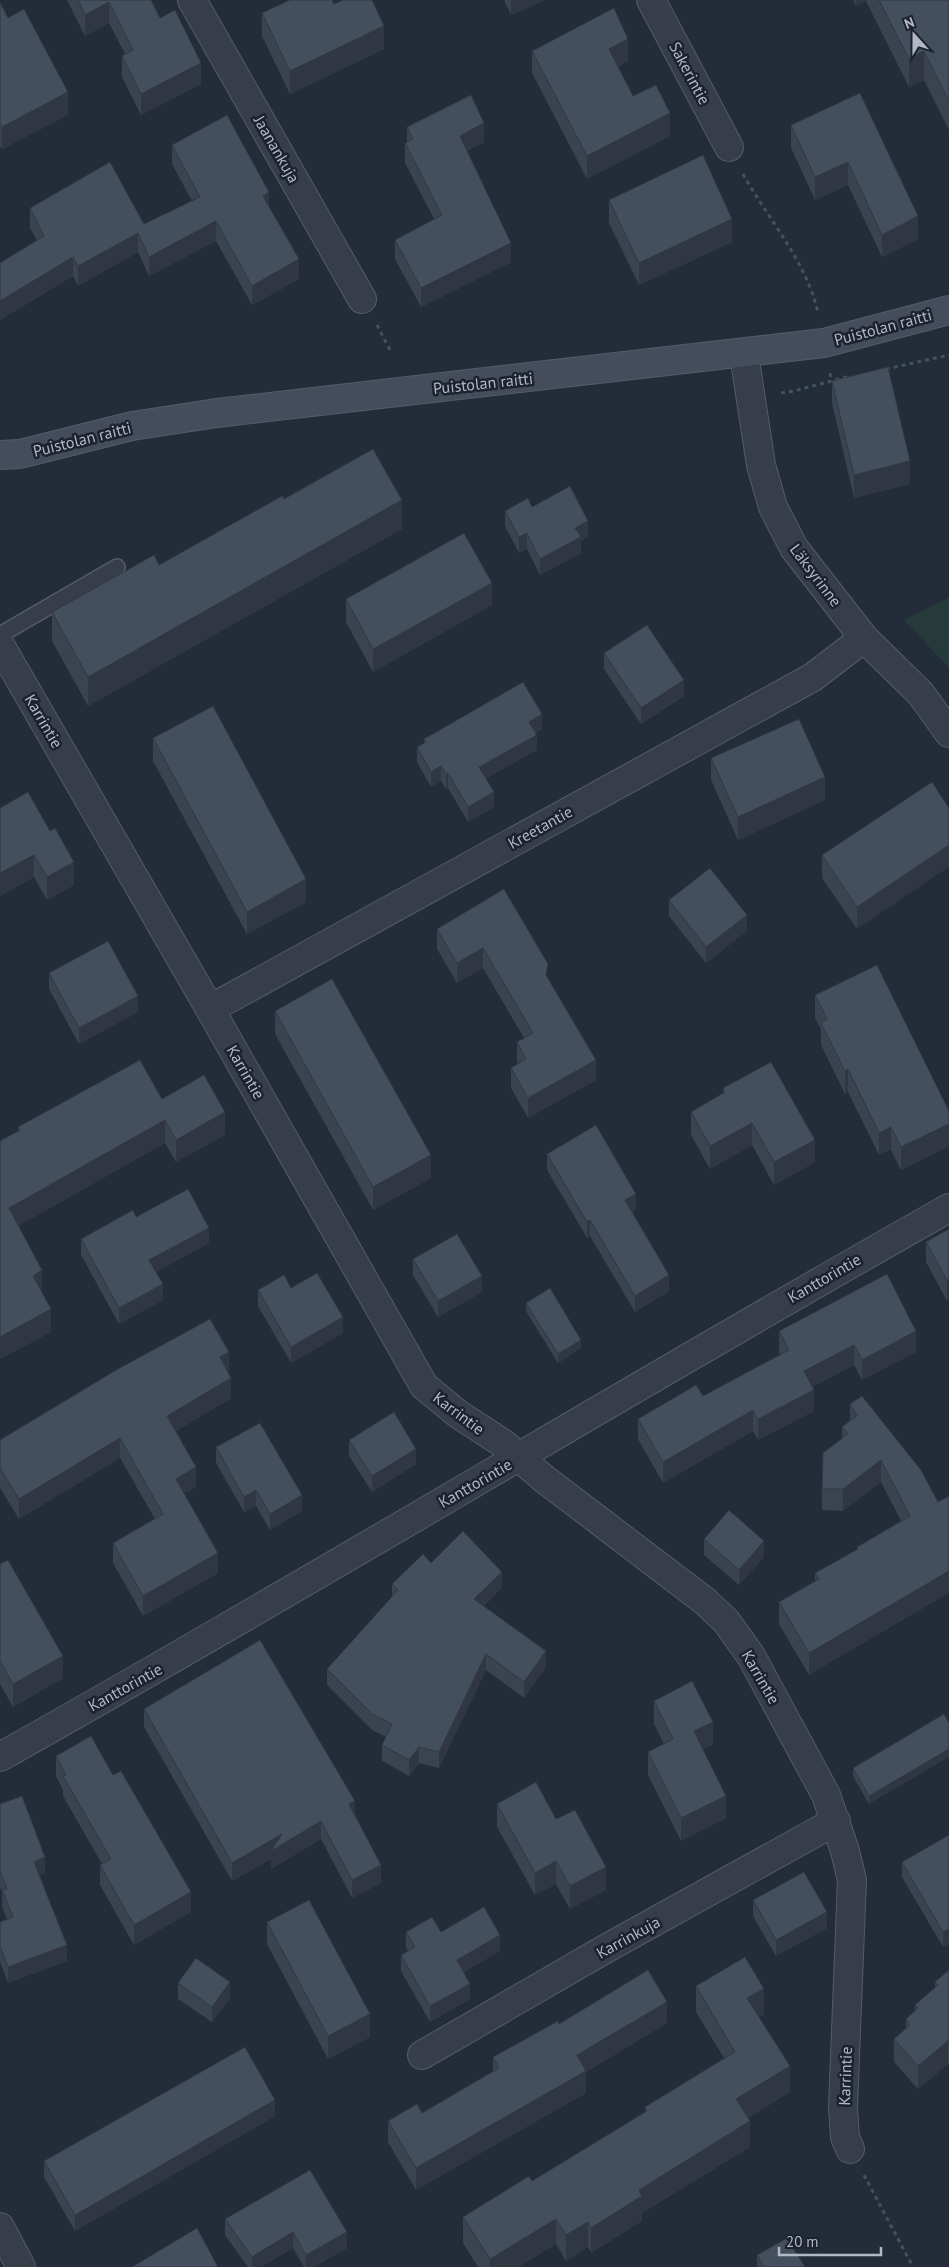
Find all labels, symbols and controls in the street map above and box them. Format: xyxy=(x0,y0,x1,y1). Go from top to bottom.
north arrow xyxy=(889,10,939,60)
text: N xyxy=(902,13,917,33)
street label: Sakerintie xyxy=(665,38,715,108)
street label: Jaanankuja xyxy=(249,111,304,186)
street label: Puistolan raitti xyxy=(832,304,934,350)
street label: Puistolan raitti xyxy=(432,368,534,398)
street label: Puistolan raitti xyxy=(31,417,133,461)
street label: Läksyrinne xyxy=(786,540,846,610)
street label: Karrintie xyxy=(21,690,67,752)
street label: Kreetantie xyxy=(504,801,576,853)
street label: Karrintie xyxy=(223,1041,269,1103)
street label: Kanttorintie xyxy=(784,1249,864,1307)
street label: Karrintie xyxy=(429,1387,489,1439)
street label: Kanttorintie xyxy=(435,1454,515,1512)
street label: Karrintie xyxy=(738,1646,784,1708)
street label: Kanttorintie xyxy=(84,1658,166,1716)
street label: Karrinkuja xyxy=(593,1911,663,1963)
street label: Karrintie xyxy=(834,2046,856,2106)
scale bar xyxy=(779,2224,882,2256)
text: 20 m xyxy=(786,2232,819,2251)

